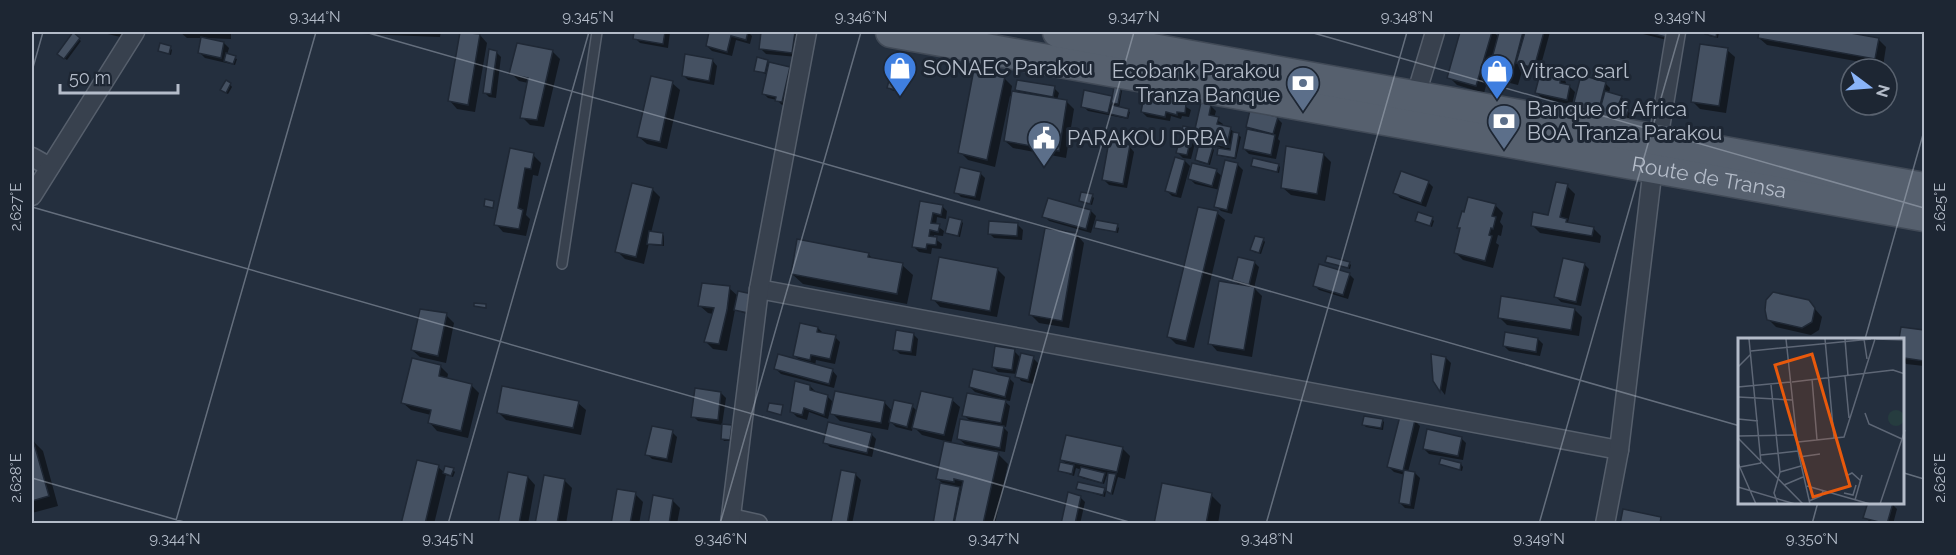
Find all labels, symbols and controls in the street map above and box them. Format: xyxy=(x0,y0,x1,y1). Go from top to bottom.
text: 9.344°N xyxy=(289,8,341,26)
text: 9.345°N xyxy=(562,8,614,26)
text: 9.346°N xyxy=(835,8,887,26)
text: 9.347°N xyxy=(1108,8,1160,26)
text: 9.348°N xyxy=(1381,8,1433,26)
text: 9.349°N xyxy=(1654,8,1706,26)
shop icon: SONAEC Parakou xyxy=(882,50,918,97)
shop icon: Vitraco sarl xyxy=(1479,53,1515,100)
place label: SONAEC Parakou xyxy=(923,55,1093,80)
scale bar xyxy=(60,57,178,95)
north arrow xyxy=(1839,57,1899,117)
place label: Ecobank Parakou Tranza Banque xyxy=(1112,58,1280,107)
place label: Vitraco sarl xyxy=(1520,58,1629,83)
bank icon: Ecobank Parakou Tranza Banque xyxy=(1285,65,1321,112)
text: 50 m xyxy=(69,67,111,88)
text: N xyxy=(1872,83,1894,99)
place label: Banque of Africa BOA Tranza Parakou xyxy=(1527,96,1722,145)
bank icon: Banque of Africa BOA Tranza Parakou xyxy=(1486,103,1522,150)
public building icon: PARAKOU DRBA xyxy=(1026,120,1062,167)
place label: PARAKOU DRBA xyxy=(1067,125,1227,150)
street label: Route de Transa xyxy=(1630,151,1789,203)
text: 2.627°E xyxy=(7,183,25,231)
text: 2.625°E xyxy=(1931,183,1949,231)
inset map xyxy=(1738,338,1905,504)
text: 2.628°E xyxy=(7,453,25,503)
text: 2.626°E xyxy=(1931,453,1949,503)
text: 9.344°N xyxy=(149,530,201,548)
text: 9.345°N xyxy=(422,530,474,548)
text: 9.346°N xyxy=(695,530,747,548)
text: 9.347°N xyxy=(968,530,1020,548)
text: 9.348°N xyxy=(1241,530,1293,548)
text: 9.349°N xyxy=(1513,530,1565,548)
text: 9.350°N xyxy=(1786,530,1838,548)

